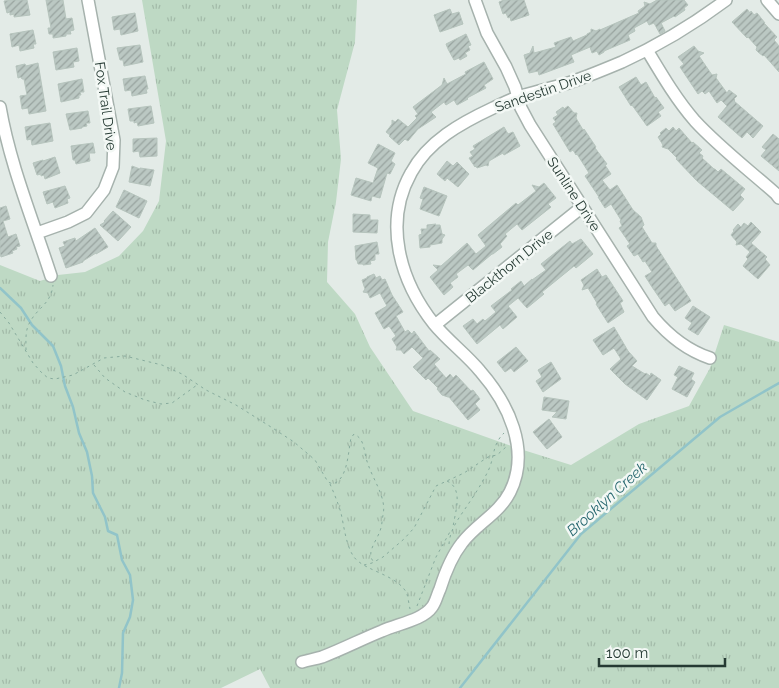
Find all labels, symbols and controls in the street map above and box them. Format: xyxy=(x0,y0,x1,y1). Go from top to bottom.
street label: Fox Trail Drive xyxy=(92,61,120,151)
street label: Sandestin Drive xyxy=(493,67,593,115)
street label: Sunline Drive xyxy=(544,154,604,234)
street label: Blackthorn Drive xyxy=(462,226,556,306)
water label: Brooklyn Creek xyxy=(563,458,651,540)
scale bar xyxy=(599,636,725,668)
text: 100 m xyxy=(606,644,648,662)

